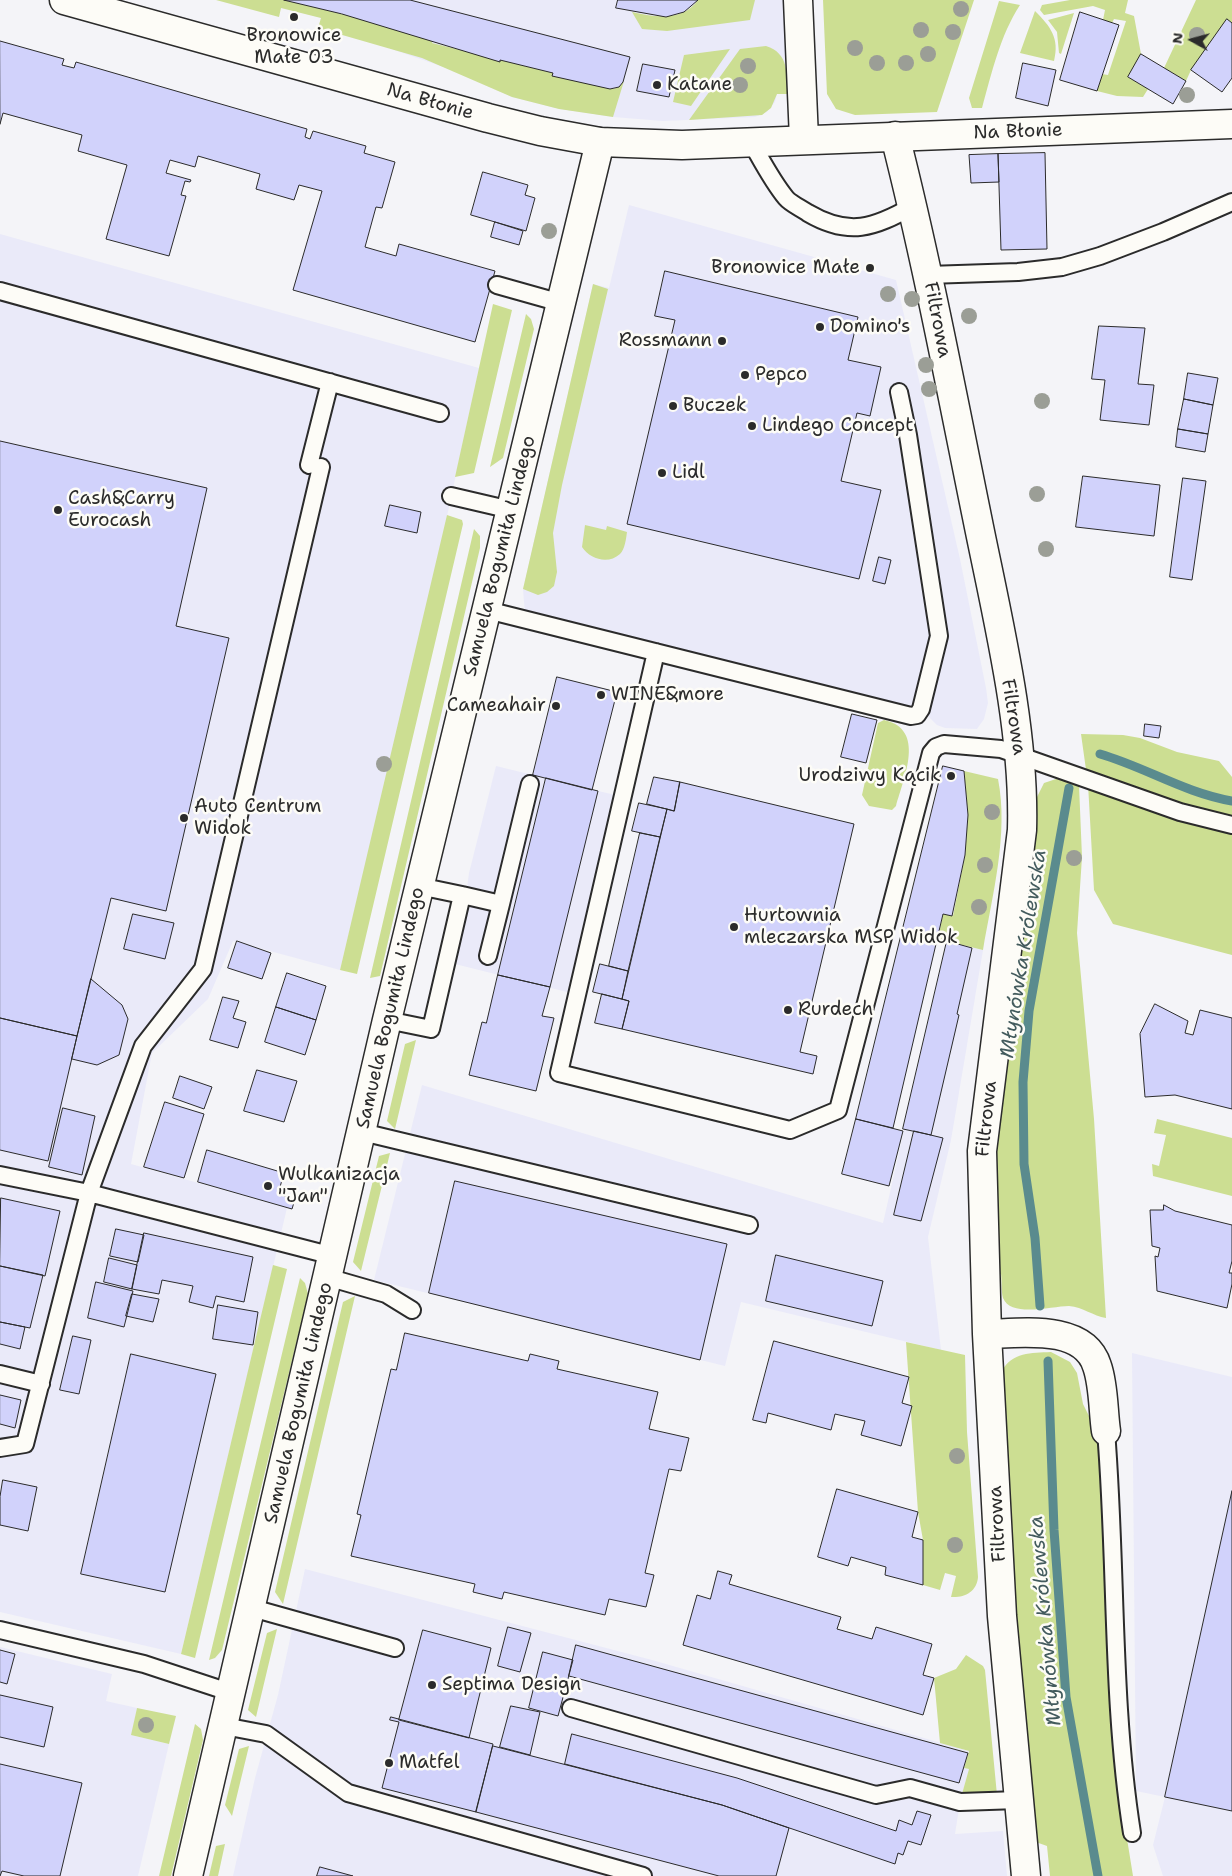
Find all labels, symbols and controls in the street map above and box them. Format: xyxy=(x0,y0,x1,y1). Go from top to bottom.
marker: Bronowice Małe 03 xyxy=(288,11,300,23)
north arrow xyxy=(1167,15,1217,65)
place label: Bronowice Małe 03 xyxy=(247,25,341,69)
text: N xyxy=(1168,32,1187,45)
place label: Katane xyxy=(667,74,732,96)
street label: Na Błonie xyxy=(384,79,476,125)
marker: Katane xyxy=(651,79,663,91)
street label: Na Błonie xyxy=(973,119,1063,145)
place label: Bronowice Małe xyxy=(711,257,860,279)
marker: Bronowice Małe xyxy=(864,262,876,274)
street label: Filtrowa xyxy=(919,280,955,360)
place label: Domino's xyxy=(830,316,910,338)
marker: Domino's xyxy=(814,321,826,333)
place label: Rossmann xyxy=(619,330,712,352)
marker: Rossmann xyxy=(716,335,728,347)
place label: Pepco xyxy=(755,364,807,386)
marker: Pepco xyxy=(739,369,751,381)
place label: Buczek xyxy=(683,395,747,417)
marker: Buczek xyxy=(667,400,679,412)
place label: Lindego Concept xyxy=(762,415,914,437)
marker: Lindego Concept xyxy=(746,420,758,432)
street label: Samuela Bogumiła Lindego xyxy=(459,433,541,679)
place label: Lidl xyxy=(672,462,705,484)
marker: Lidl xyxy=(656,467,668,479)
place label: Cash&Carry Eurocash xyxy=(68,488,175,532)
marker: Cash&Carry Eurocash xyxy=(52,504,64,516)
street label: Filtrowa xyxy=(996,677,1030,757)
place label: WINE&more xyxy=(611,684,724,706)
marker: WINE&more xyxy=(595,689,607,701)
place label: Cameahair xyxy=(447,695,546,717)
marker: Cameahair xyxy=(550,700,562,712)
place label: Urodziwy Kącik xyxy=(798,765,941,787)
marker: Urodziwy Kącik xyxy=(945,770,957,782)
place label: Auto Centrum Widok xyxy=(194,796,321,840)
marker: Auto Centrum Widok xyxy=(178,812,190,824)
water label: Młynówka Królewska xyxy=(996,848,1052,1060)
street label: Samuela Bogumiła Lindego xyxy=(352,885,430,1131)
place label: Hurtownia mleczarska MSP Widok xyxy=(744,905,958,949)
marker: Hurtownia mleczarska MSP Widok xyxy=(728,921,740,933)
place label: Rurdech xyxy=(798,999,873,1021)
marker: Rurdech xyxy=(782,1004,794,1016)
street label: Filtrowa xyxy=(972,1080,1002,1158)
place label: Wulkanizacja "Jan" xyxy=(278,1164,400,1208)
marker: Wulkanizacja "Jan" xyxy=(262,1180,274,1192)
street label: Samuela Bogumiła Lindego xyxy=(260,1280,338,1526)
street label: Filtrowa xyxy=(985,1485,1011,1563)
water label: Młynówka Królewska xyxy=(1025,1515,1067,1727)
place label: Septima Design xyxy=(442,1674,581,1696)
marker: Septima Design xyxy=(426,1679,438,1691)
place label: Matfel xyxy=(399,1752,459,1774)
marker: Matfel xyxy=(383,1757,395,1769)

